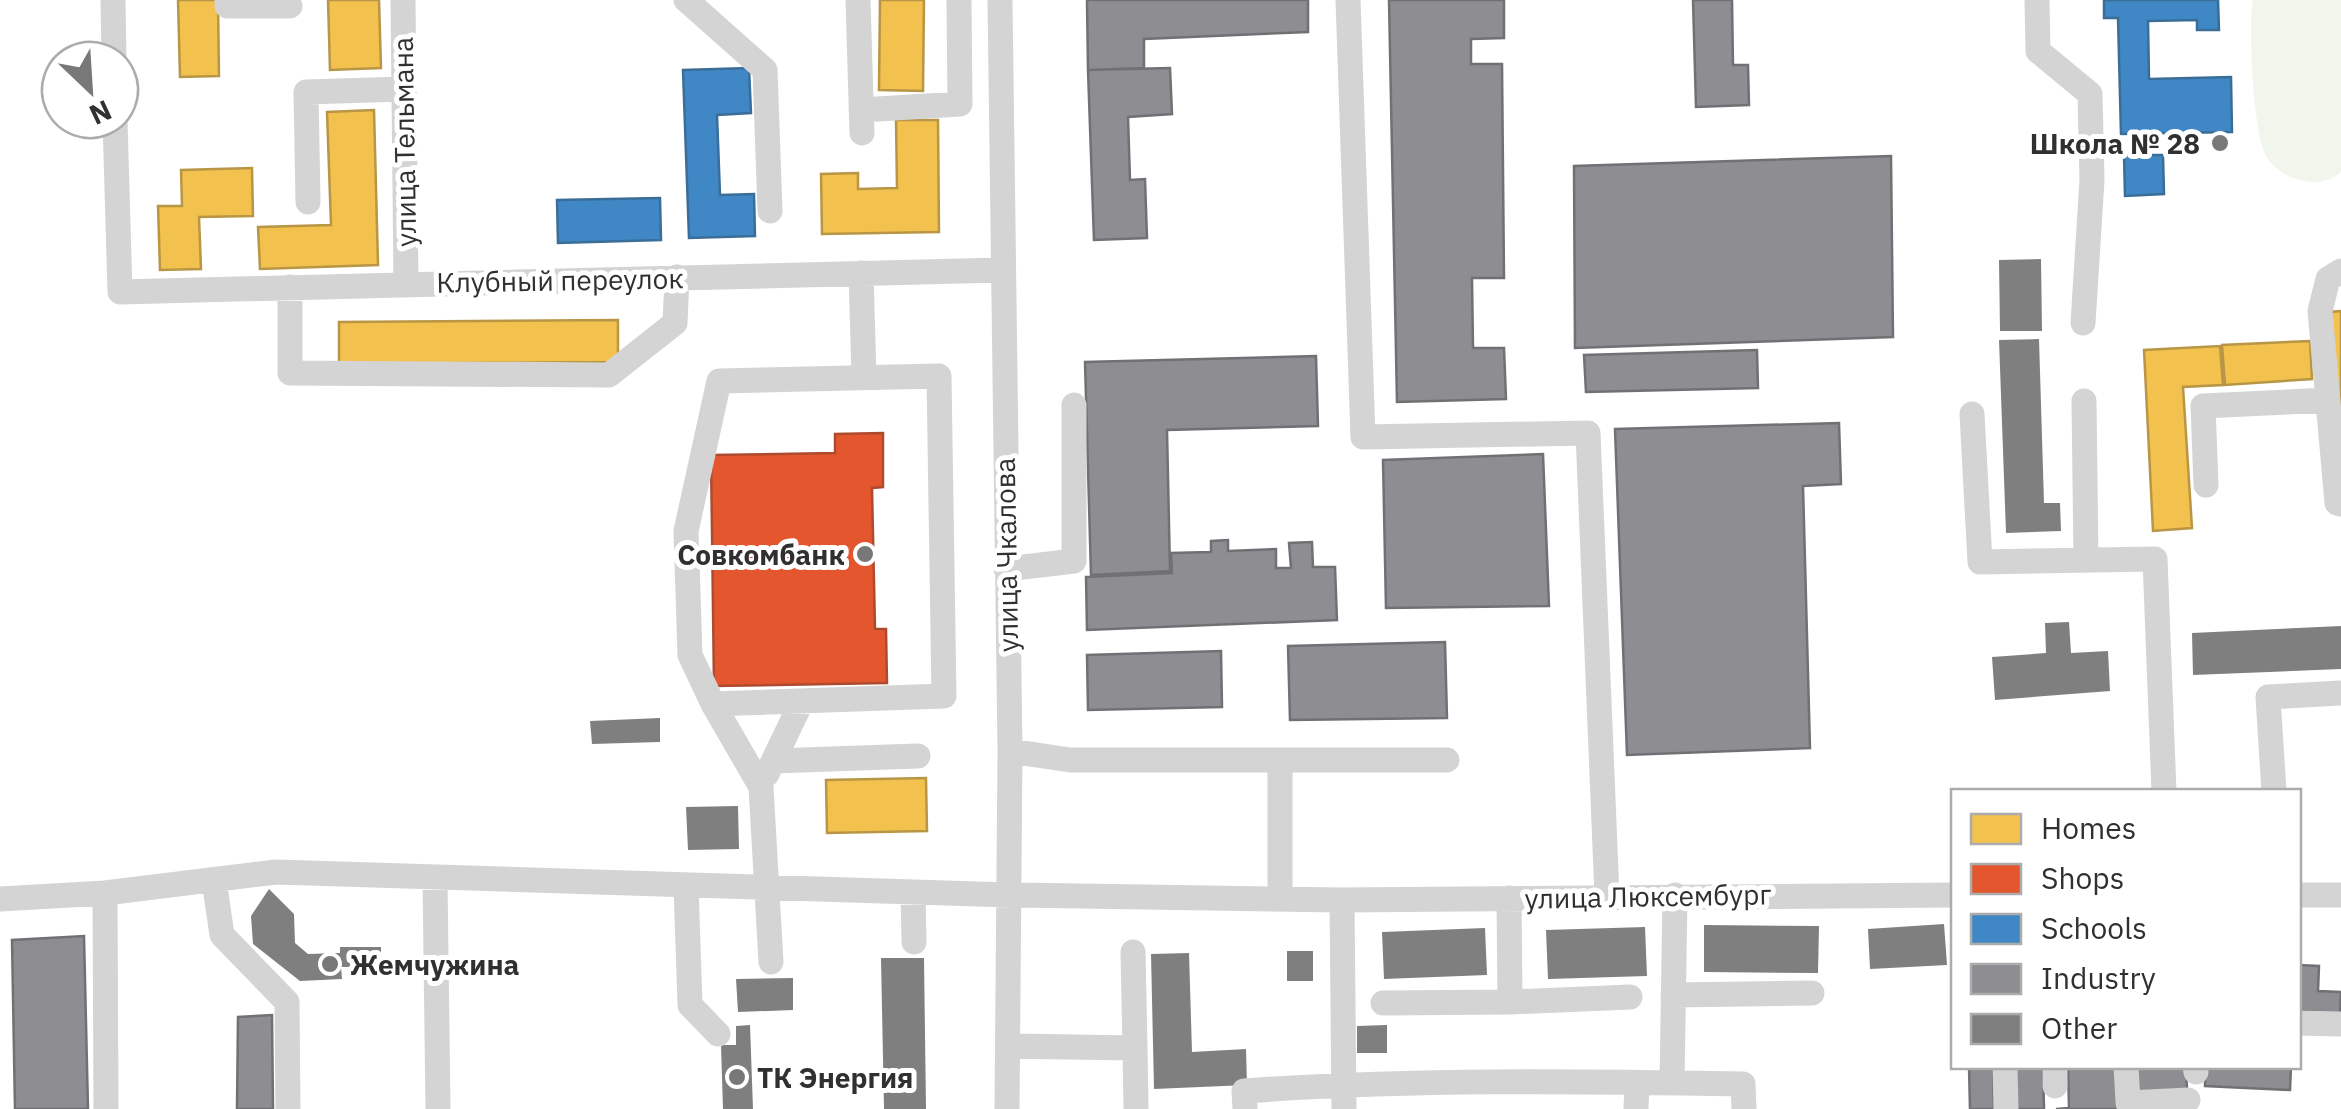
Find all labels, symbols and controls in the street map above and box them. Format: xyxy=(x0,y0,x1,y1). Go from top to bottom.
street label: улица Тельмана xyxy=(384,37,424,247)
north arrow xyxy=(40,40,140,140)
text: N xyxy=(84,92,118,134)
place label: Школа № 28 xyxy=(2030,125,2200,162)
marker: Школа № 28 xyxy=(2209,132,2231,154)
street label: Клубный переулок xyxy=(436,259,684,301)
street label: улица Чкалова xyxy=(986,457,1026,653)
place label: Совкомбанк xyxy=(677,536,845,573)
marker: Совкомбанк xyxy=(854,543,876,565)
legend xyxy=(1951,789,2301,1069)
text: Homes xyxy=(2041,808,2136,847)
text: Shops xyxy=(2041,858,2124,897)
street label: улица Люксембург xyxy=(1524,875,1772,917)
text: Schools xyxy=(2041,908,2147,947)
place label: Жемчужина xyxy=(350,946,520,983)
marker: Жемчужина xyxy=(319,953,341,975)
text: Industry xyxy=(2041,958,2156,997)
text: Other xyxy=(2041,1008,2117,1047)
place label: ТК Энергия xyxy=(757,1059,914,1096)
marker: ТК Энергия xyxy=(726,1066,748,1088)

